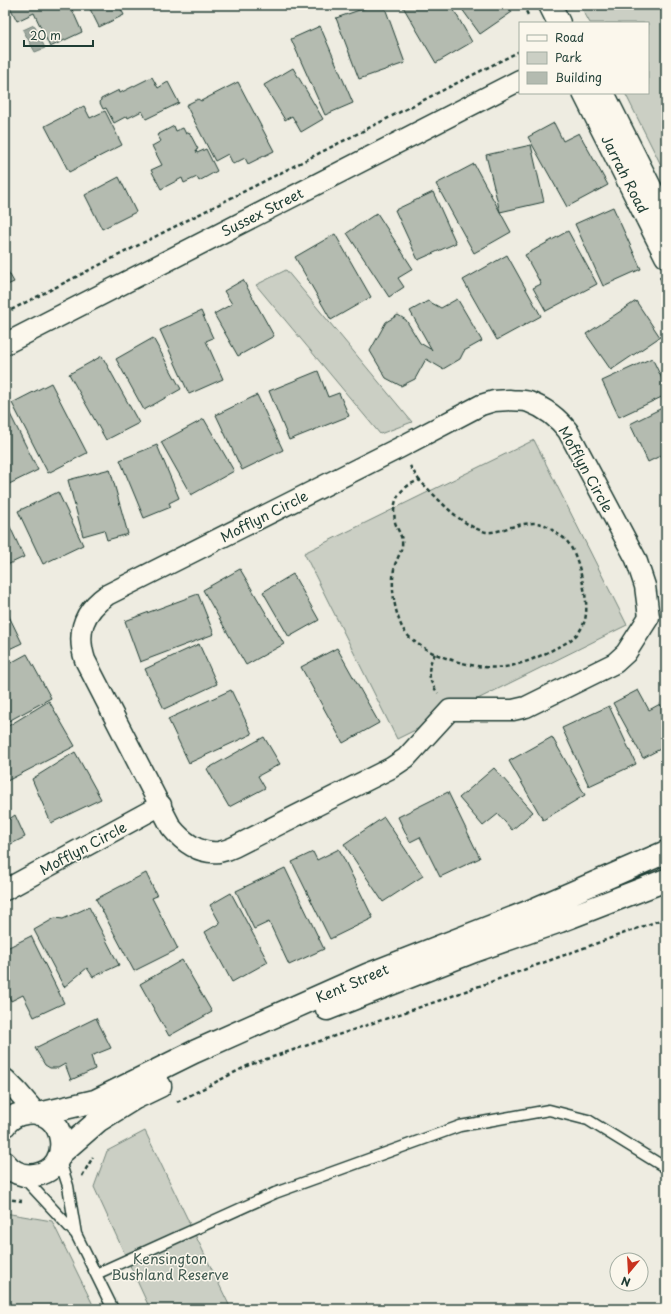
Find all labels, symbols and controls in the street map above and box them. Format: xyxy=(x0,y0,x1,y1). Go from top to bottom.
scale bar xyxy=(24,22,93,48)
legend xyxy=(519,22,649,94)
text: 20 m xyxy=(30,26,61,44)
text: Road xyxy=(555,28,584,46)
text: Park xyxy=(555,48,582,66)
text: Building xyxy=(555,68,602,86)
street label: Jarrah Road xyxy=(596,131,654,217)
street label: Sussex Street xyxy=(217,182,307,242)
street label: Mofflyn Circle xyxy=(554,422,619,516)
street label: Mofflyn Circle xyxy=(216,485,312,547)
street label: Mofflyn Circle xyxy=(36,816,130,880)
street label: Kent Street xyxy=(312,958,392,1008)
park label: Kensington Bushland Reserve xyxy=(111,1248,229,1285)
north arrow xyxy=(609,1252,649,1292)
text: N xyxy=(619,1272,633,1291)

